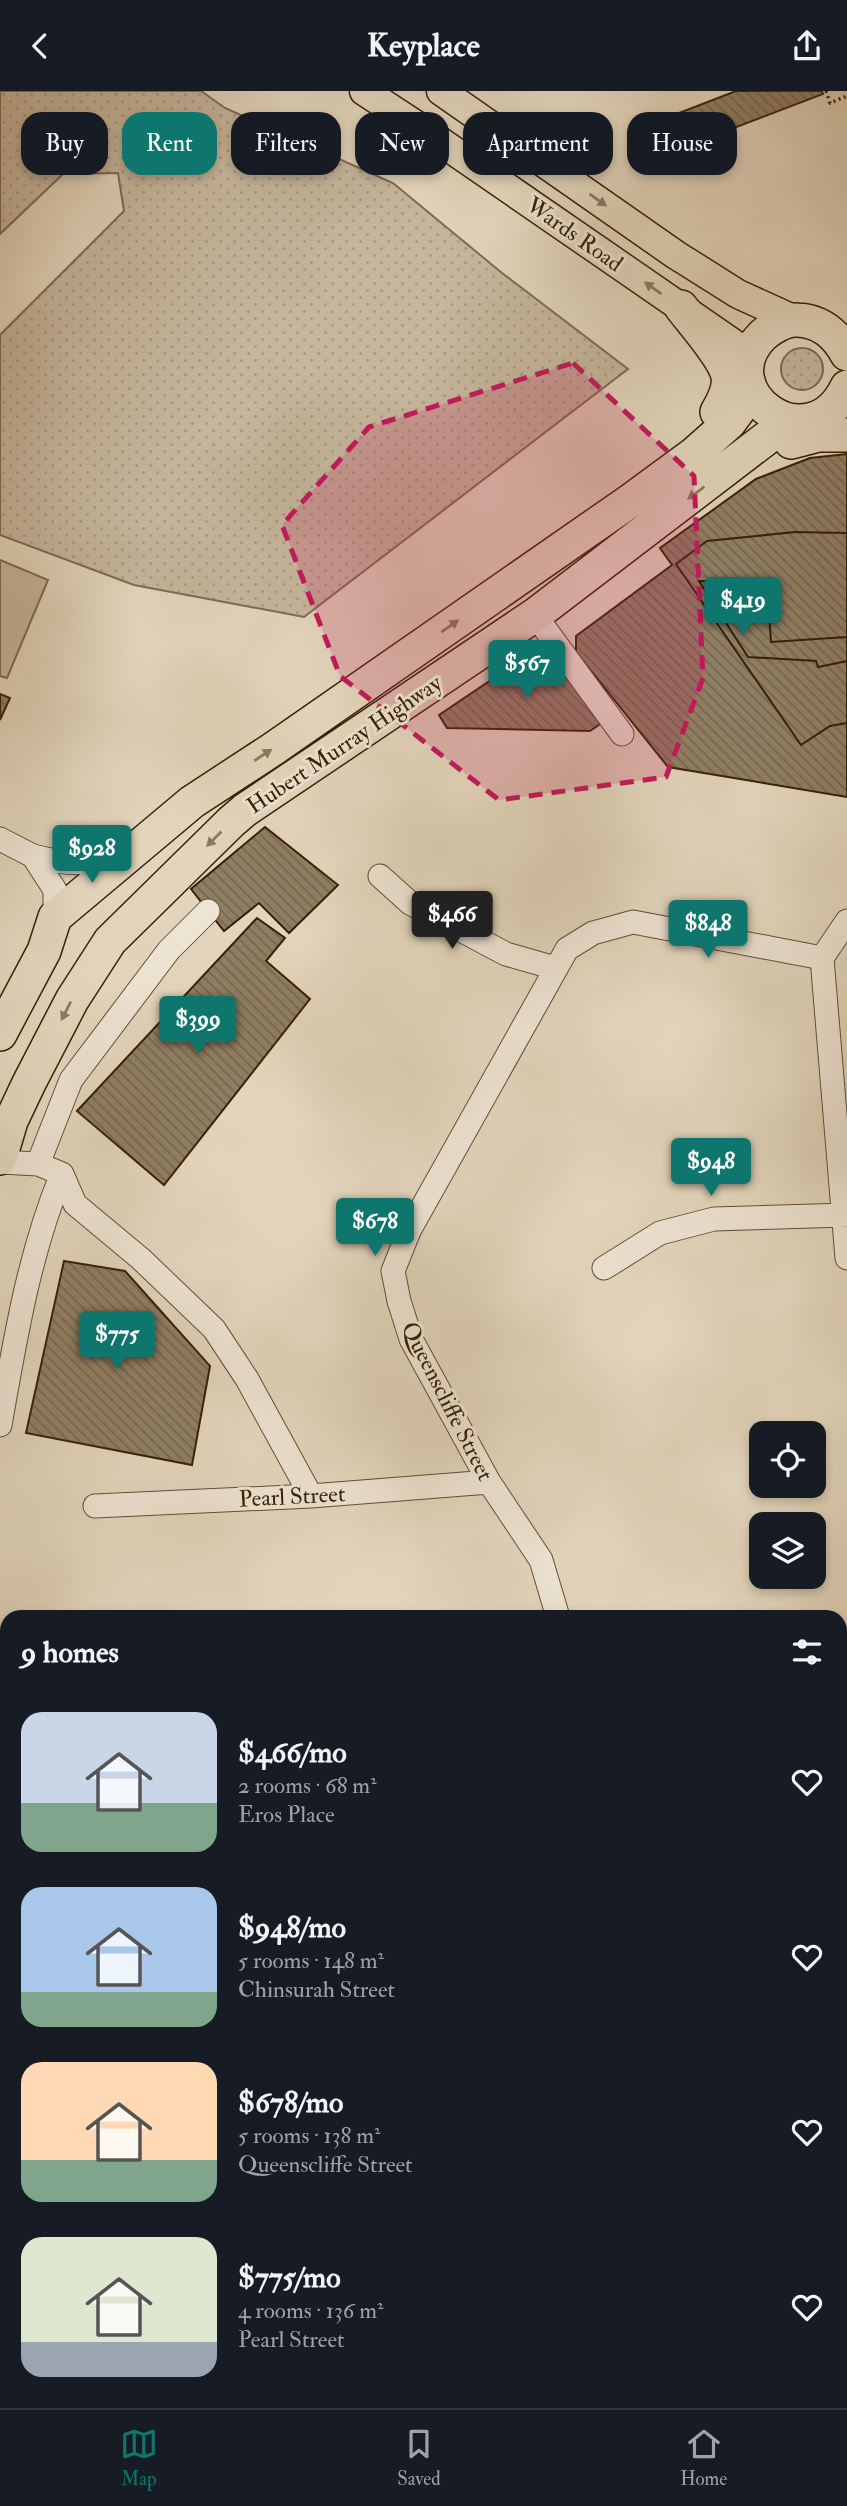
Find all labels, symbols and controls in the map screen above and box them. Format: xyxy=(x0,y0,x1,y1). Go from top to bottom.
text: Keyplace xyxy=(367,26,480,66)
icon: back xyxy=(21,27,59,65)
icon: share xyxy=(788,27,826,65)
chip: Buy xyxy=(21,112,108,175)
chip: Rent xyxy=(122,112,217,175)
chip: Filters xyxy=(231,112,341,175)
chip: New xyxy=(355,112,449,175)
chip: Apartment xyxy=(463,112,613,175)
chip: House xyxy=(627,112,737,175)
street label: Wards Road xyxy=(520,190,629,278)
one-way arrow xyxy=(589,193,607,207)
one-way arrow xyxy=(644,281,662,295)
one-way arrow xyxy=(688,485,706,500)
pin: $419 xyxy=(702,577,784,637)
text: $419 xyxy=(720,585,766,614)
one-way arrow xyxy=(441,619,459,633)
pin: $567 xyxy=(486,641,568,700)
text: $567 xyxy=(504,648,550,677)
street label: Hubert Murray Highway xyxy=(241,668,448,820)
one-way arrow xyxy=(254,749,273,762)
pin: $928 xyxy=(51,825,133,885)
one-way arrow xyxy=(205,831,222,848)
text: $928 xyxy=(68,833,116,862)
pin: $466 xyxy=(411,891,493,951)
text: $466 xyxy=(428,899,476,928)
pin: $848 xyxy=(667,901,749,960)
text: $848 xyxy=(684,908,732,937)
pin: $399 xyxy=(157,997,239,1056)
one-way arrow xyxy=(61,1001,72,1021)
text: $399 xyxy=(175,1004,221,1033)
pin: $948 xyxy=(670,1139,752,1198)
text: $948 xyxy=(687,1146,735,1175)
pin: $678 xyxy=(334,1199,416,1258)
text: $678 xyxy=(352,1206,398,1235)
pin: $775 xyxy=(76,1311,158,1371)
street label: Queenscliffe Street xyxy=(395,1317,500,1486)
text: $775 xyxy=(95,1319,139,1348)
map controls xyxy=(749,1421,826,1589)
button: locate xyxy=(749,1421,826,1498)
street label: Pearl Street xyxy=(238,1479,346,1514)
button: layers xyxy=(749,1512,826,1589)
icon: filters xyxy=(788,1633,826,1671)
text: 9 homes xyxy=(21,1634,119,1671)
text: $466/mo xyxy=(238,1734,347,1771)
icon: home xyxy=(77,1740,161,1824)
icon: heart xyxy=(788,1763,826,1801)
text: 2 rooms · 68 m² xyxy=(238,1771,377,1800)
text: Eros Place xyxy=(238,1800,335,1829)
text: $948/mo xyxy=(238,1909,346,1946)
icon: home xyxy=(77,1915,161,1999)
icon: heart xyxy=(788,1938,826,1976)
text: 5 rooms · 148 m² xyxy=(238,1946,384,1975)
text: Chinsurah Street xyxy=(238,1975,395,2004)
text: $678/mo xyxy=(238,2084,343,2121)
icon: home xyxy=(77,2090,161,2174)
icon: heart xyxy=(788,2113,826,2151)
text: 5 rooms · 138 m² xyxy=(238,2121,381,2150)
text: Queenscliffe Street xyxy=(238,2150,413,2179)
text: $775/mo xyxy=(238,2259,341,2296)
icon: home xyxy=(77,2265,161,2349)
icon: heart xyxy=(788,2288,826,2326)
text: 4 rooms · 136 m² xyxy=(238,2296,384,2325)
text: Pearl Street xyxy=(238,2325,345,2354)
tab: Map xyxy=(120,2425,158,2491)
tab: Saved xyxy=(397,2425,441,2491)
tab: Home xyxy=(680,2425,727,2491)

